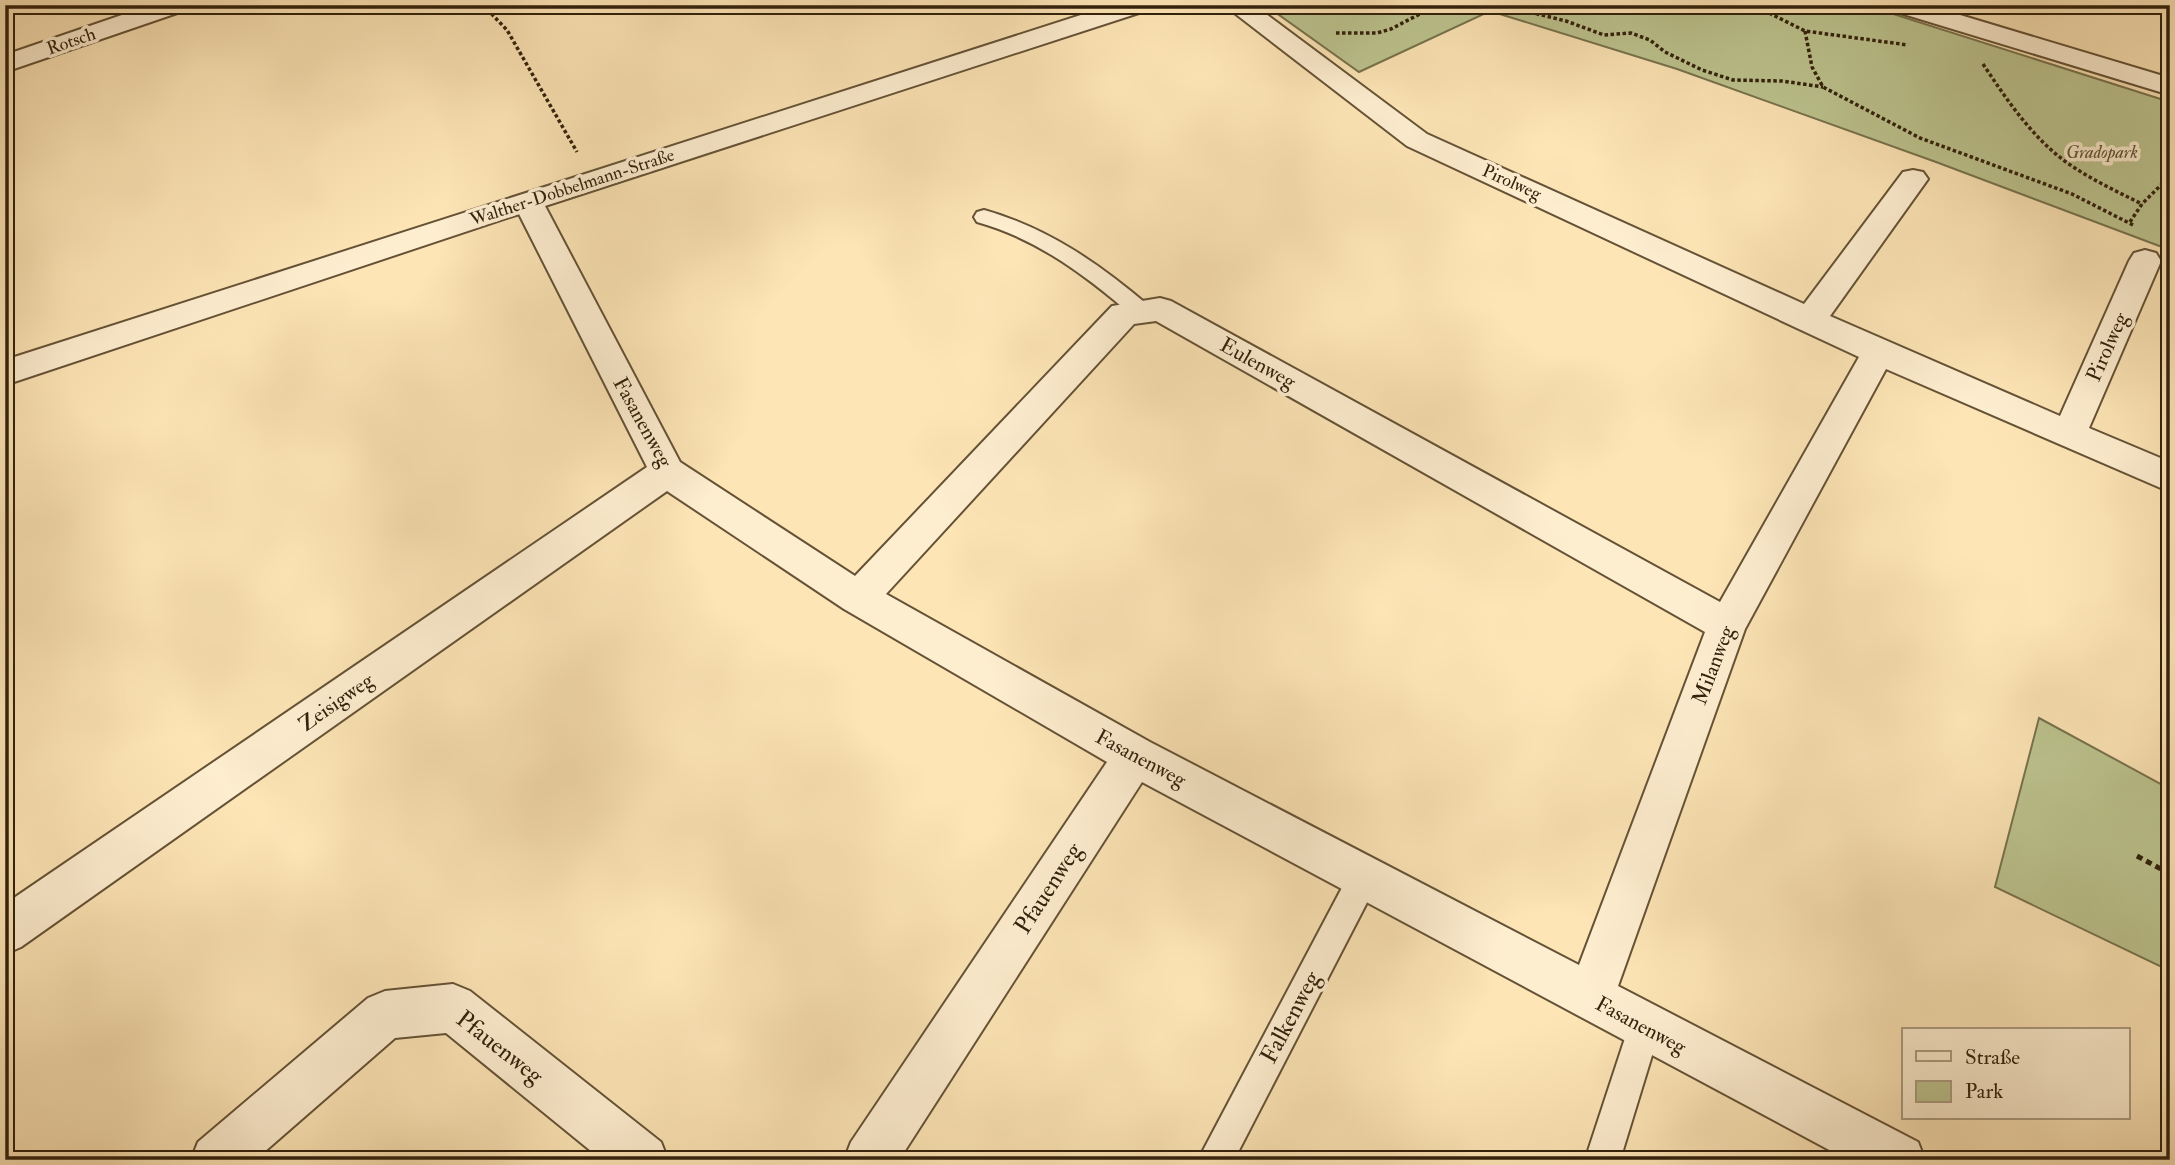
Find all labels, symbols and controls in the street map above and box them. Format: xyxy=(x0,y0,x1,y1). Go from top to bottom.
street label: Rotsch xyxy=(44,22,99,60)
park label: Gradopark xyxy=(2066,141,2138,164)
street label: Walther-Dobbelmann-Straße xyxy=(466,143,678,232)
street label: Pirolweg xyxy=(1479,159,1546,206)
street label: Pirolweg xyxy=(2080,308,2135,386)
street label: Eulenweg xyxy=(1215,332,1301,396)
street label: Fasanenweg xyxy=(607,372,679,473)
street label: Milanweg xyxy=(1686,621,1741,708)
street label: Zeisigweg xyxy=(294,667,379,738)
street label: Fasanenweg xyxy=(1091,723,1191,794)
street label: Pfauenweg xyxy=(1007,836,1090,940)
street label: Falkenweg xyxy=(1253,965,1328,1069)
street label: Fasanenweg xyxy=(1591,990,1691,1061)
street label: Pfauenweg xyxy=(450,1004,551,1092)
legend xyxy=(1902,1028,2130,1120)
text: Straße xyxy=(1965,1044,2020,1071)
text: Park xyxy=(1965,1078,2003,1105)

